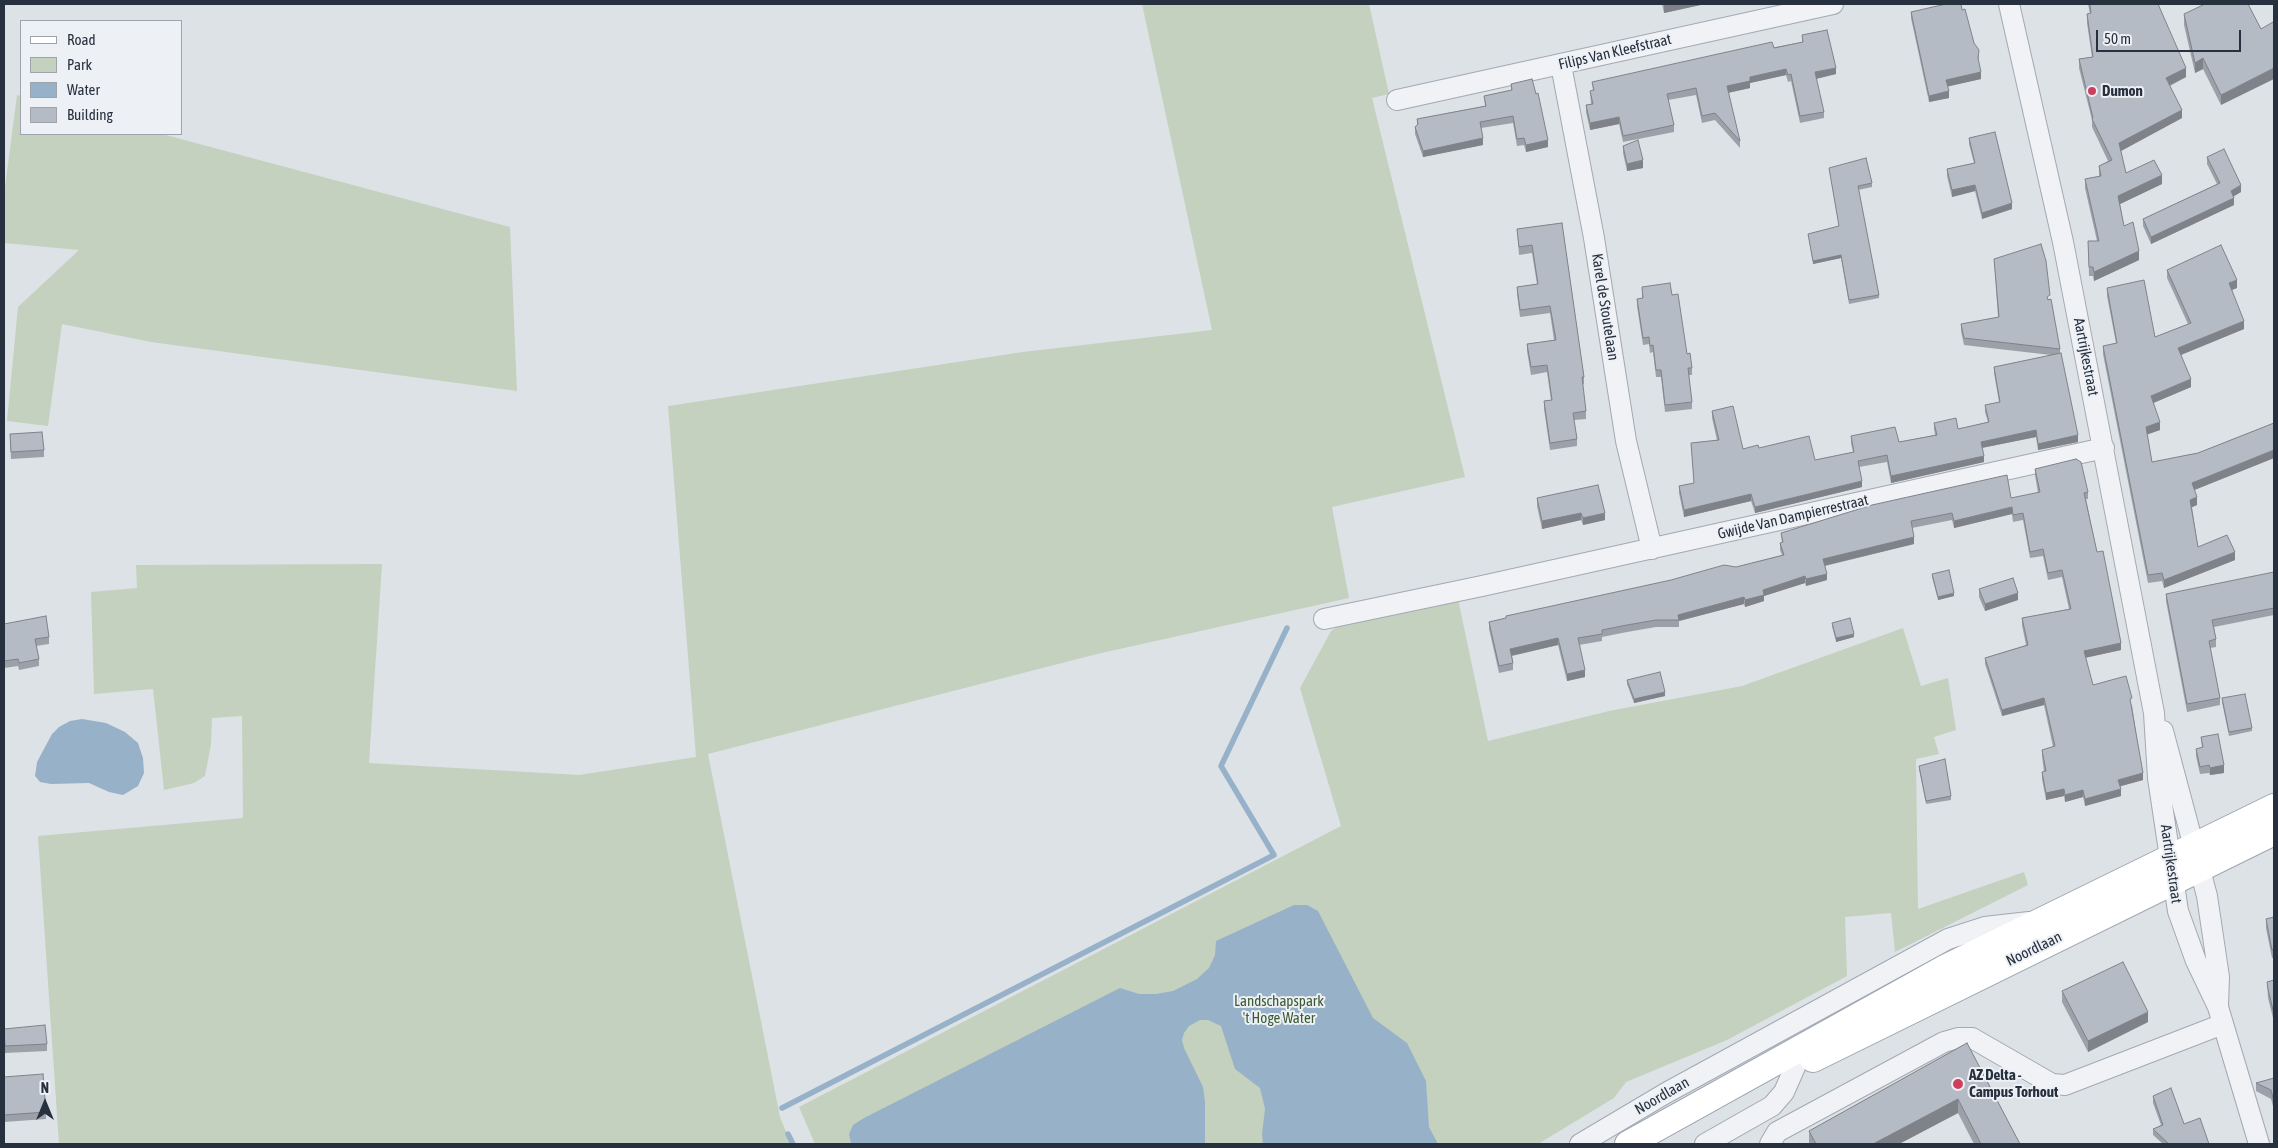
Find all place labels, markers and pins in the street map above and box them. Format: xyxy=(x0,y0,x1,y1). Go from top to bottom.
place label: Dumon xyxy=(2102,82,2143,100)
marker: Dumon xyxy=(2086,85,2098,97)
place label: AZ Delta - Campus Torhout xyxy=(1969,1066,2058,1101)
marker: AZ Delta - Campus Torhout xyxy=(1951,1077,1965,1091)

